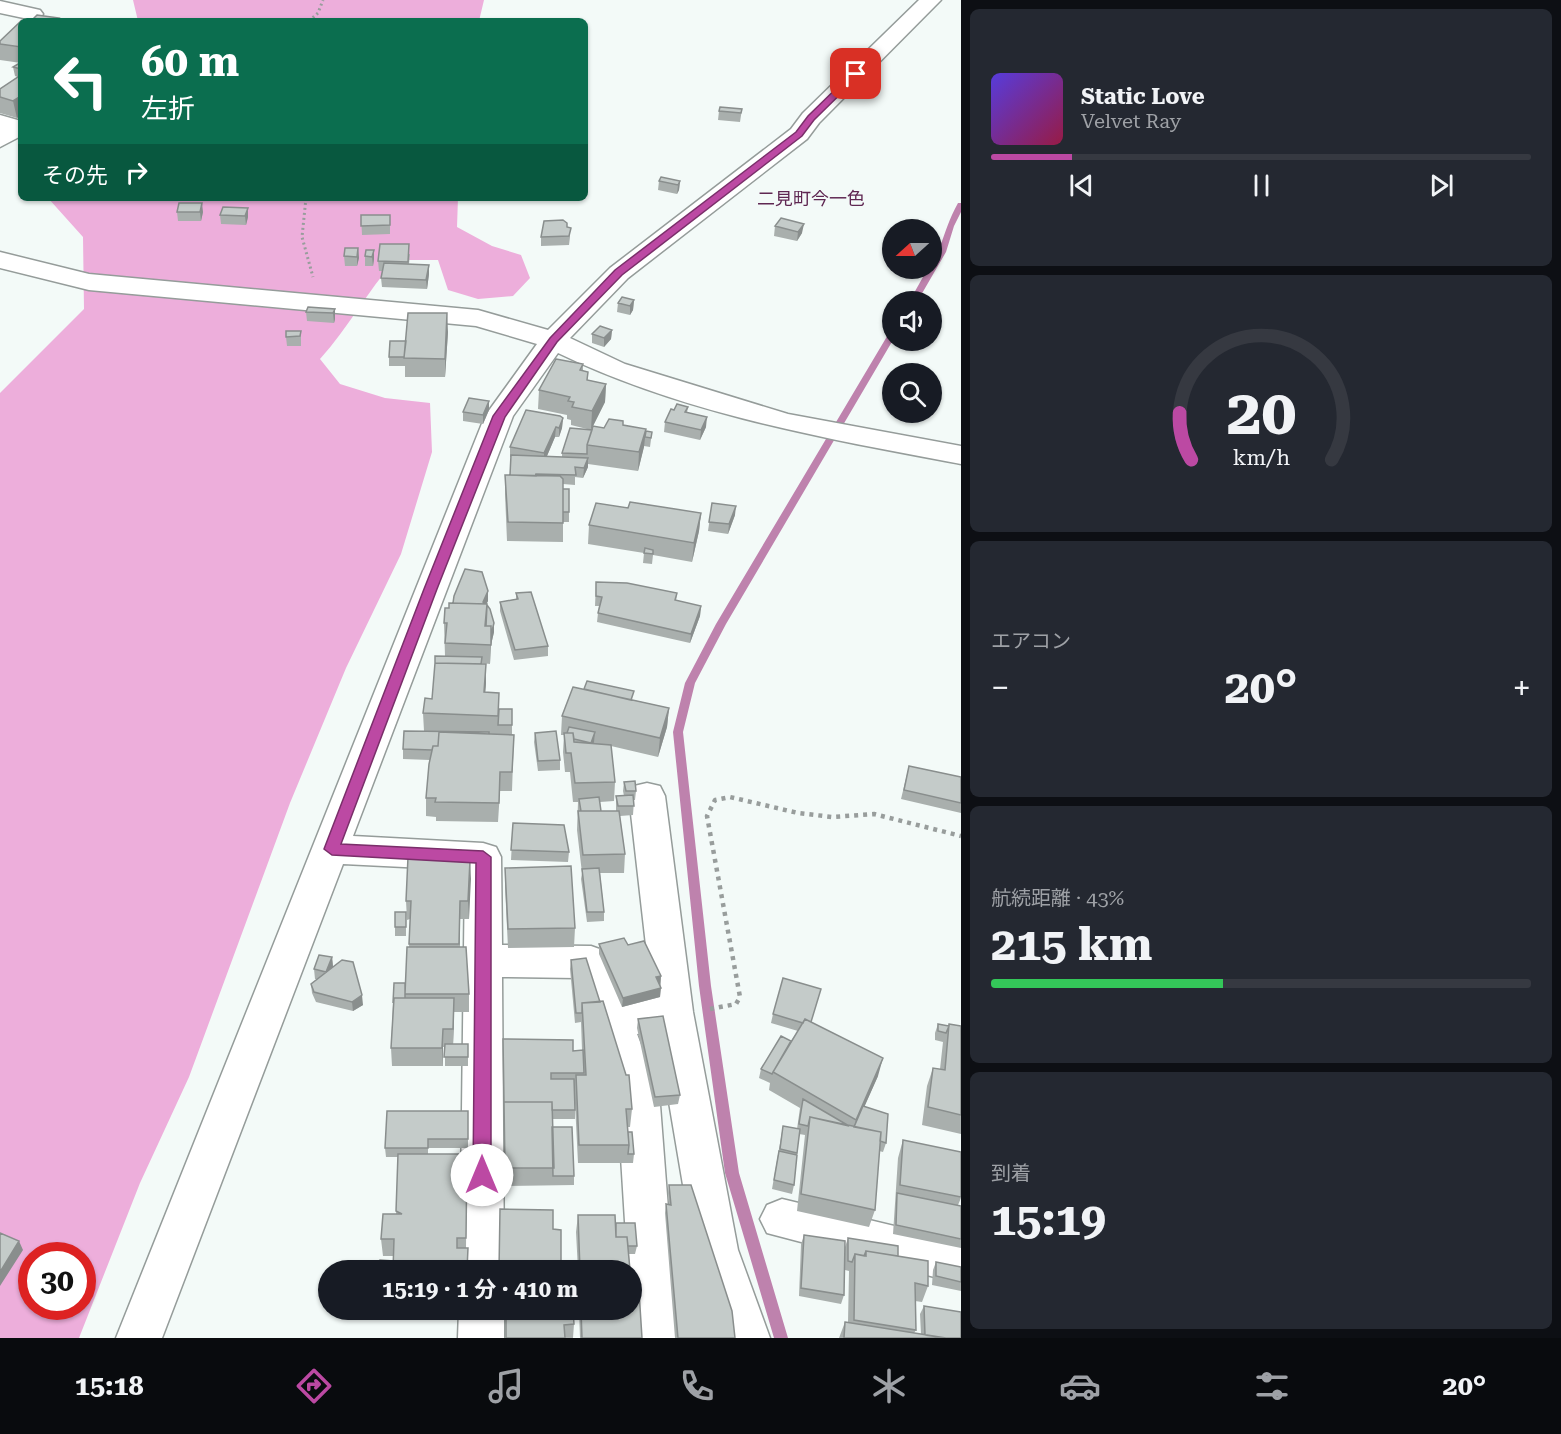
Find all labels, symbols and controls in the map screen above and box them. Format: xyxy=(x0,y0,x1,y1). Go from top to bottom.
text: 60 m xyxy=(141,37,239,86)
icon: left xyxy=(42,42,120,120)
pin xyxy=(830,48,881,99)
icon: arrive xyxy=(839,57,872,90)
text: Static Love xyxy=(1081,84,1205,109)
text: 左折 xyxy=(141,93,195,125)
text: Velvet Ray xyxy=(1081,109,1181,133)
icon: right xyxy=(120,156,153,189)
text: その先 xyxy=(42,163,108,188)
icon: previous xyxy=(1065,169,1098,202)
icon: pause xyxy=(1245,169,1278,202)
icon: next xyxy=(1425,169,1458,202)
district label: 二見町今一色 xyxy=(757,188,865,209)
north arrow xyxy=(882,219,942,279)
map controls xyxy=(882,219,942,423)
button: sound xyxy=(882,291,942,351)
button: search xyxy=(882,363,942,423)
text: 20 xyxy=(1226,376,1296,449)
text: km/h xyxy=(1232,446,1290,471)
text: エアコン xyxy=(991,629,1071,653)
text: 20° xyxy=(1225,661,1297,714)
text: − xyxy=(991,668,1009,707)
text: + xyxy=(1513,668,1531,707)
text: 航続距離 · 43% xyxy=(991,886,1124,910)
text: 215 km xyxy=(991,918,1152,971)
position arrow xyxy=(450,1143,514,1207)
text: 到着 xyxy=(991,1161,1031,1185)
text: 15:19 xyxy=(991,1193,1106,1246)
speed limit sign: 30 xyxy=(18,1242,96,1320)
text: 15:19 · 1 分 · 410 m xyxy=(382,1277,578,1302)
icon: directions xyxy=(293,1365,335,1407)
icon: music xyxy=(485,1365,527,1407)
icon: phone xyxy=(676,1365,718,1407)
icon: climate xyxy=(868,1365,910,1407)
icon: car xyxy=(1059,1365,1101,1407)
icon: filters xyxy=(1251,1365,1293,1407)
text: 15:18 xyxy=(75,1370,144,1402)
text: 20° xyxy=(1443,1370,1486,1402)

